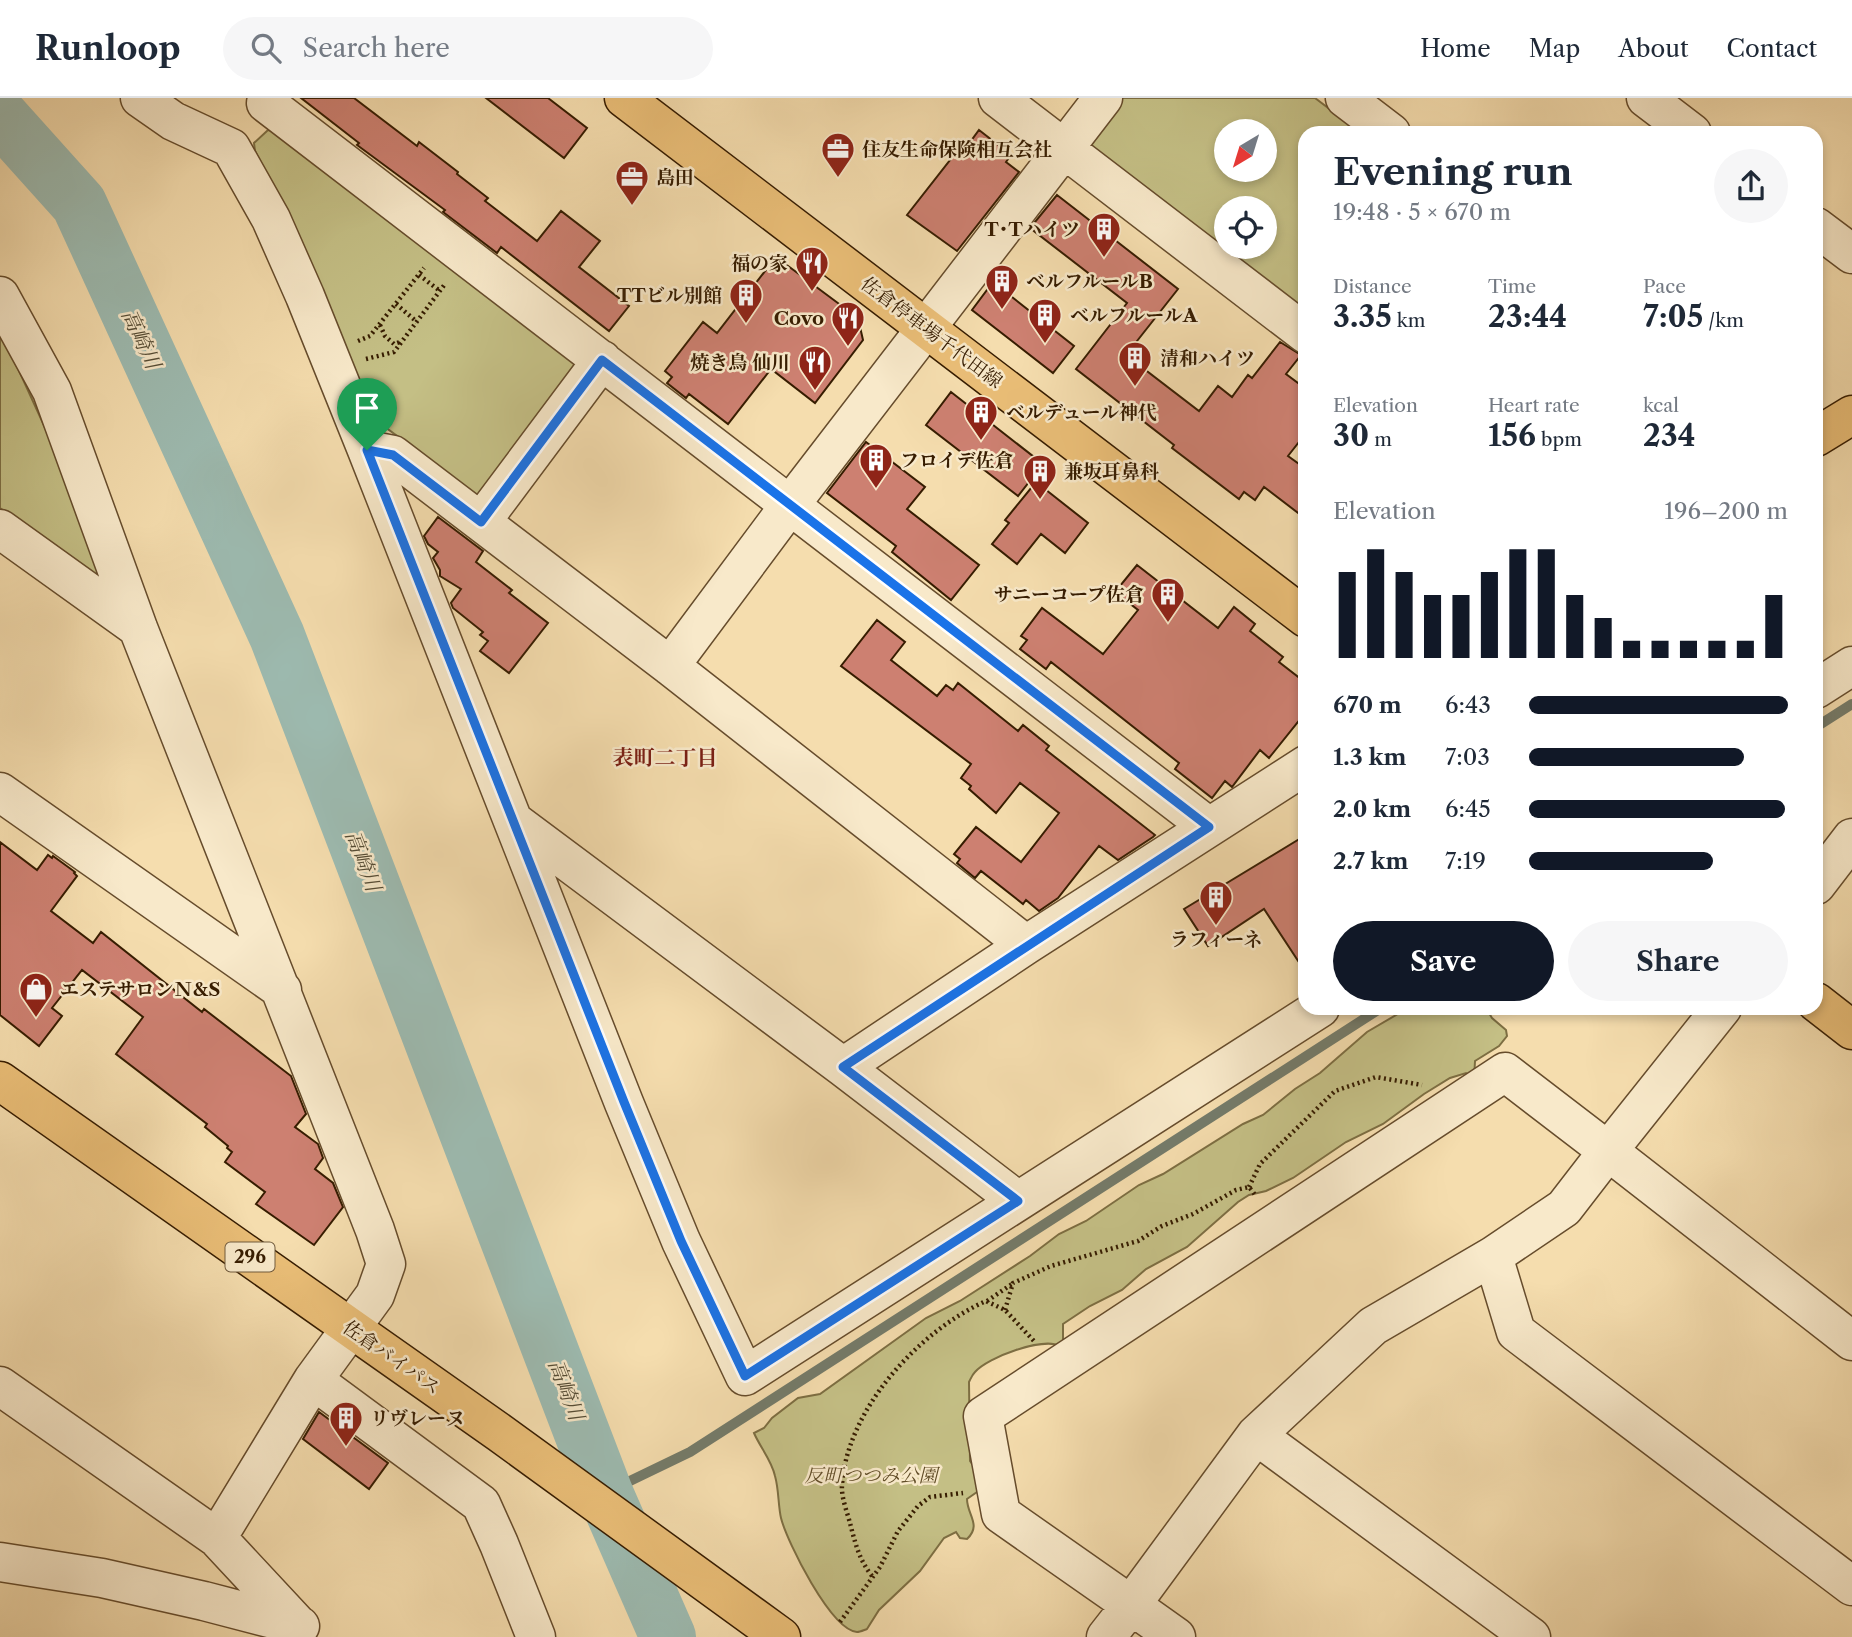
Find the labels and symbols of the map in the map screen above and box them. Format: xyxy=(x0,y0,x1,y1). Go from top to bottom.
north arrow xyxy=(1214,119,1278,182)
office icon: 住友生命保険相互会社 xyxy=(819,130,857,179)
place label: 住友生命保険相互会社 xyxy=(862,138,1052,161)
office icon: 島田 xyxy=(613,158,651,207)
place label: 島田 xyxy=(656,166,694,189)
building icon: T･Tハイツ xyxy=(1085,210,1123,259)
place label: T･Tハイツ xyxy=(984,218,1080,241)
restaurant icon: 福の家 xyxy=(793,244,831,293)
place label: 福の家 xyxy=(731,252,788,275)
building icon: ベルフルールB xyxy=(983,262,1021,311)
place label: ベルフルールB xyxy=(1026,270,1153,293)
street label: 佐倉停車場千代田線 xyxy=(856,272,1007,393)
building icon: TTビル別館 xyxy=(727,276,765,325)
place label: TTビル別館 xyxy=(617,284,722,307)
building icon: ベルフルールA xyxy=(1026,296,1064,345)
restaurant icon: Covo xyxy=(829,299,867,348)
place label: ベルフルールA xyxy=(1070,304,1199,327)
water label: 高崎川 xyxy=(117,305,167,374)
place label: Covo xyxy=(774,307,824,330)
building icon: 清和ハイツ xyxy=(1116,339,1154,388)
restaurant icon: 焼き鳥 仙川 xyxy=(796,343,834,392)
place label: 清和ハイツ xyxy=(1160,347,1255,370)
place label: 焼き鳥 仙川 xyxy=(690,351,790,374)
pin xyxy=(337,378,397,450)
building icon: ベルデュール神代 xyxy=(962,393,1000,442)
place label: ベルデュール神代 xyxy=(1006,401,1157,424)
building icon: フロイデ佐倉 xyxy=(857,441,895,490)
place label: フロイデ佐倉 xyxy=(900,449,1013,472)
building icon: 兼坂耳鼻科 xyxy=(1021,452,1059,501)
place label: 兼坂耳鼻科 xyxy=(1064,460,1159,483)
building icon: サニーコープ佐倉 xyxy=(1149,575,1187,624)
place label: サニーコープ佐倉 xyxy=(994,583,1144,606)
district label: 表町二丁目 xyxy=(613,745,718,770)
water label: 高崎川 xyxy=(341,827,387,897)
building icon: ラフィーネ xyxy=(1197,878,1235,927)
place label: ラフィーネ xyxy=(1170,928,1262,951)
shop icon: エステサロンＮ&S xyxy=(17,970,55,1019)
place label: エステサロンＮ&S xyxy=(60,978,220,1001)
road number: 296 xyxy=(226,1242,274,1272)
street label: 佐倉バイパス xyxy=(339,1315,445,1399)
water label: 高崎川 xyxy=(544,1356,590,1426)
building icon: リヴレーヌ xyxy=(327,1399,365,1448)
place label: リヴレーヌ xyxy=(370,1407,465,1430)
park label: 反町つつみ公園 xyxy=(804,1464,940,1487)

